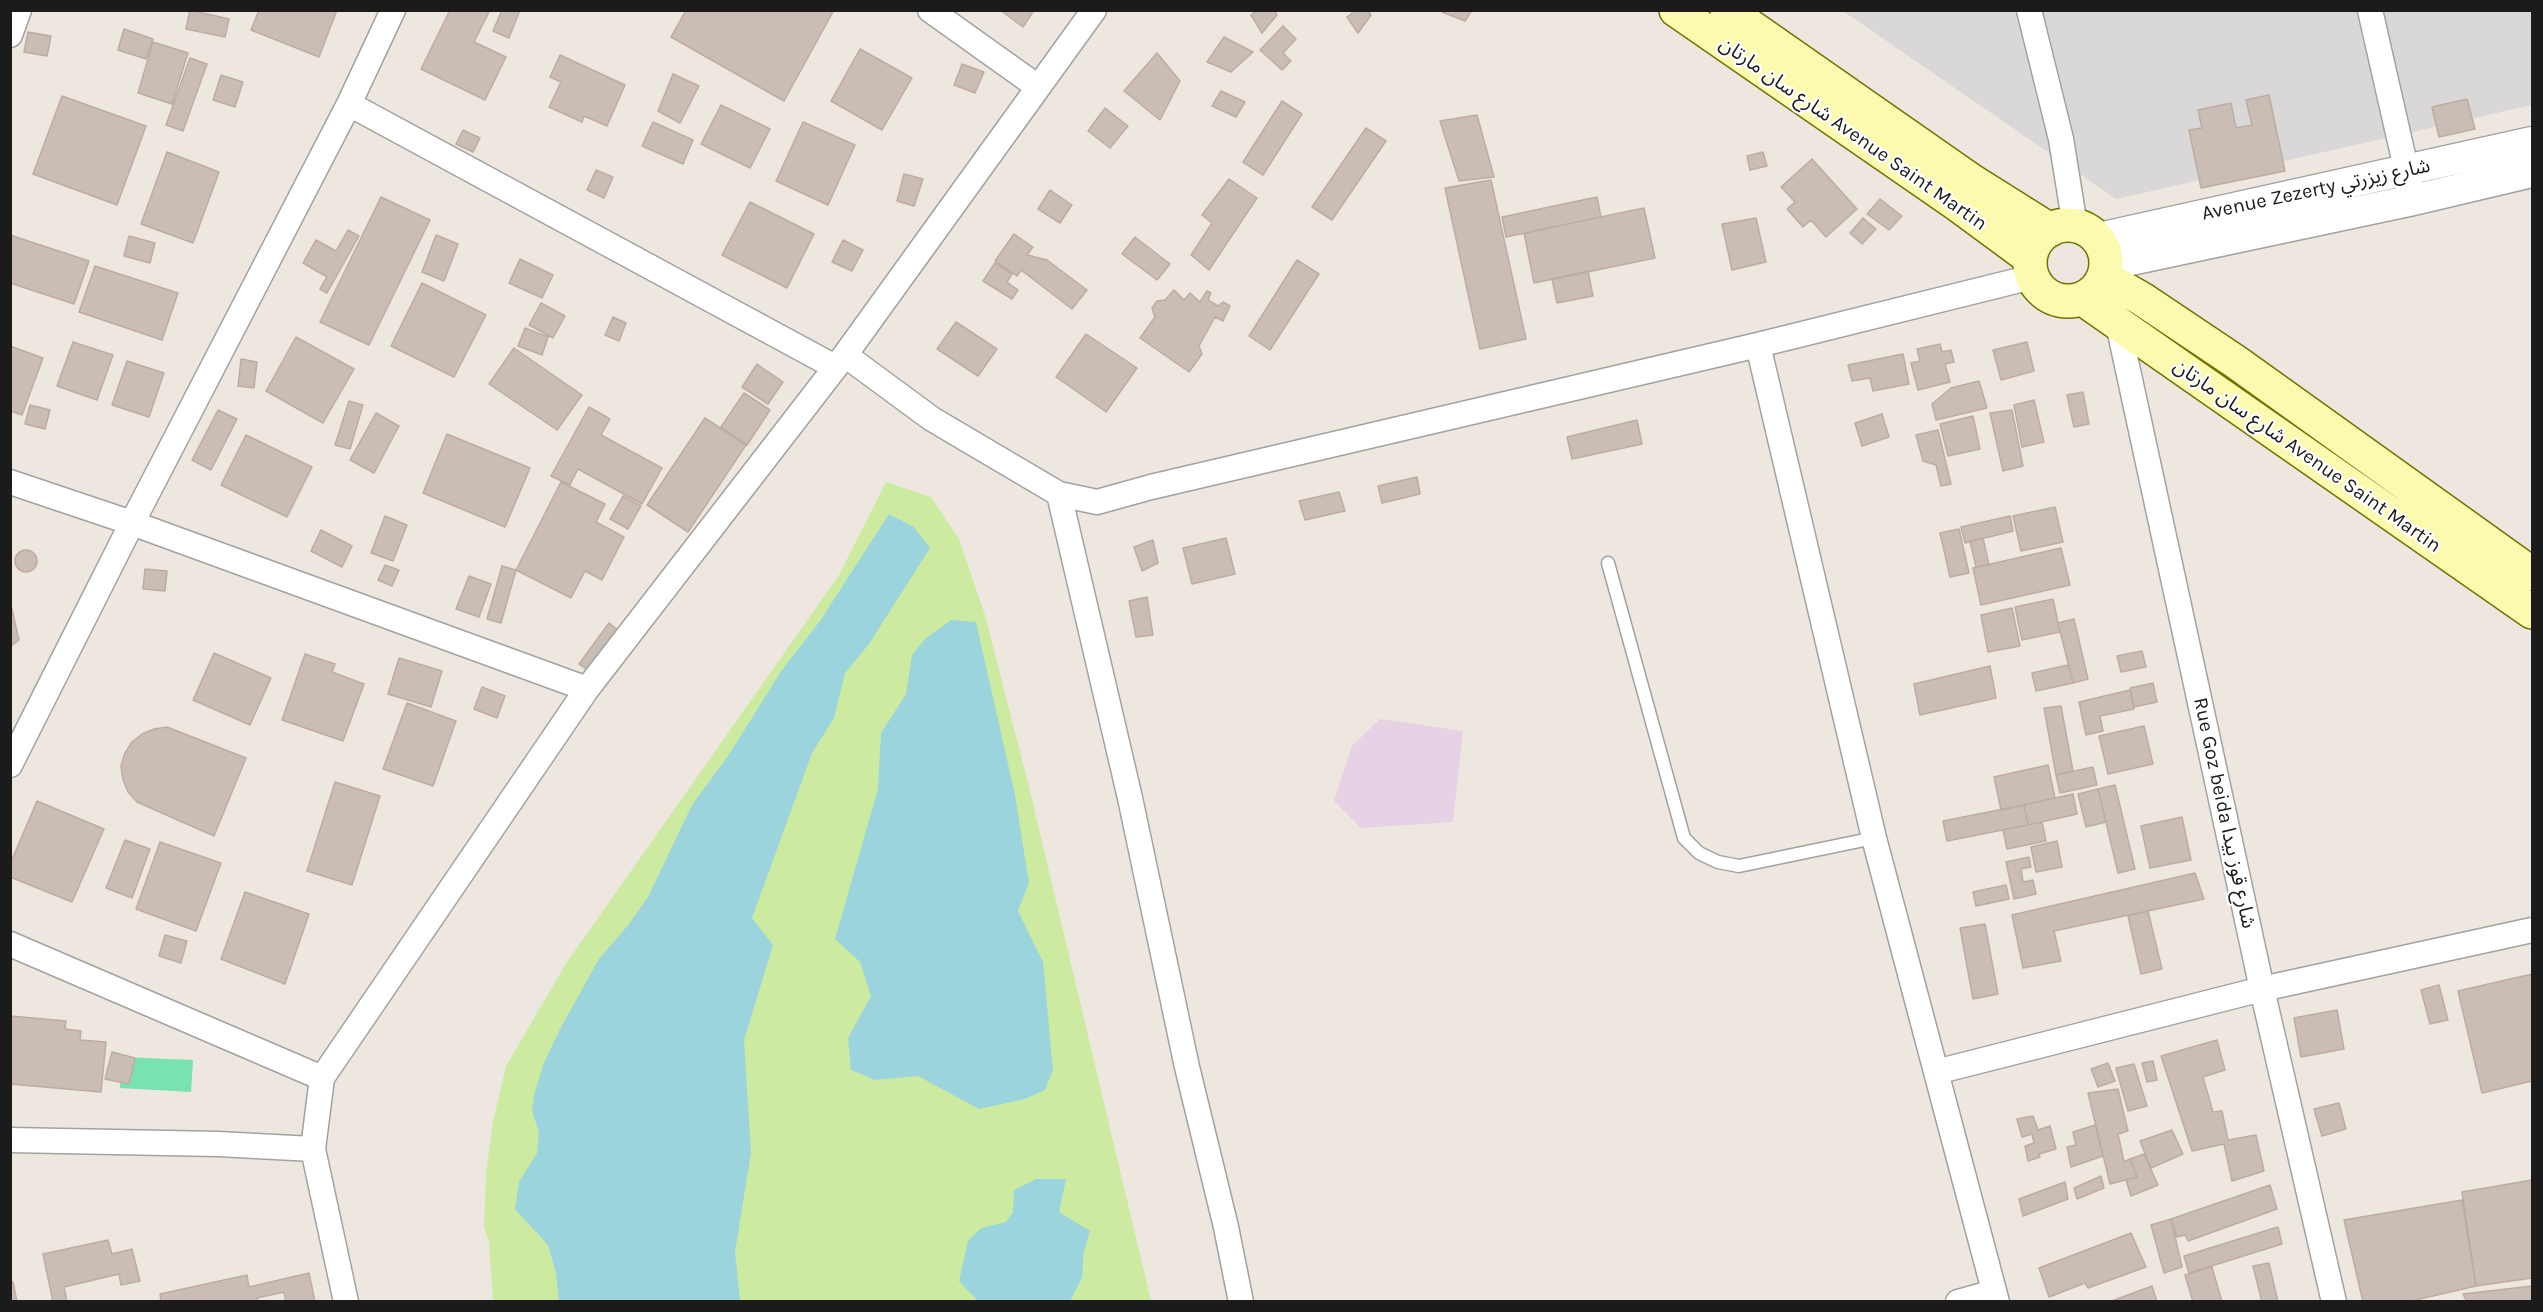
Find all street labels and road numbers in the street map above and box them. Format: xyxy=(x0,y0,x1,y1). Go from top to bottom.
street label: شارع سان مارتان Avenue Saint Martin xyxy=(1714,32,1992,236)
street label: Avenue Zezerty شارع زيزرتي xyxy=(2200,154,2432,226)
street label: شارع سان مارتان Avenue Saint Martin xyxy=(2168,354,2446,558)
street label: Rue Goz beida شارع قوز بيدا xyxy=(2188,695,2260,931)

